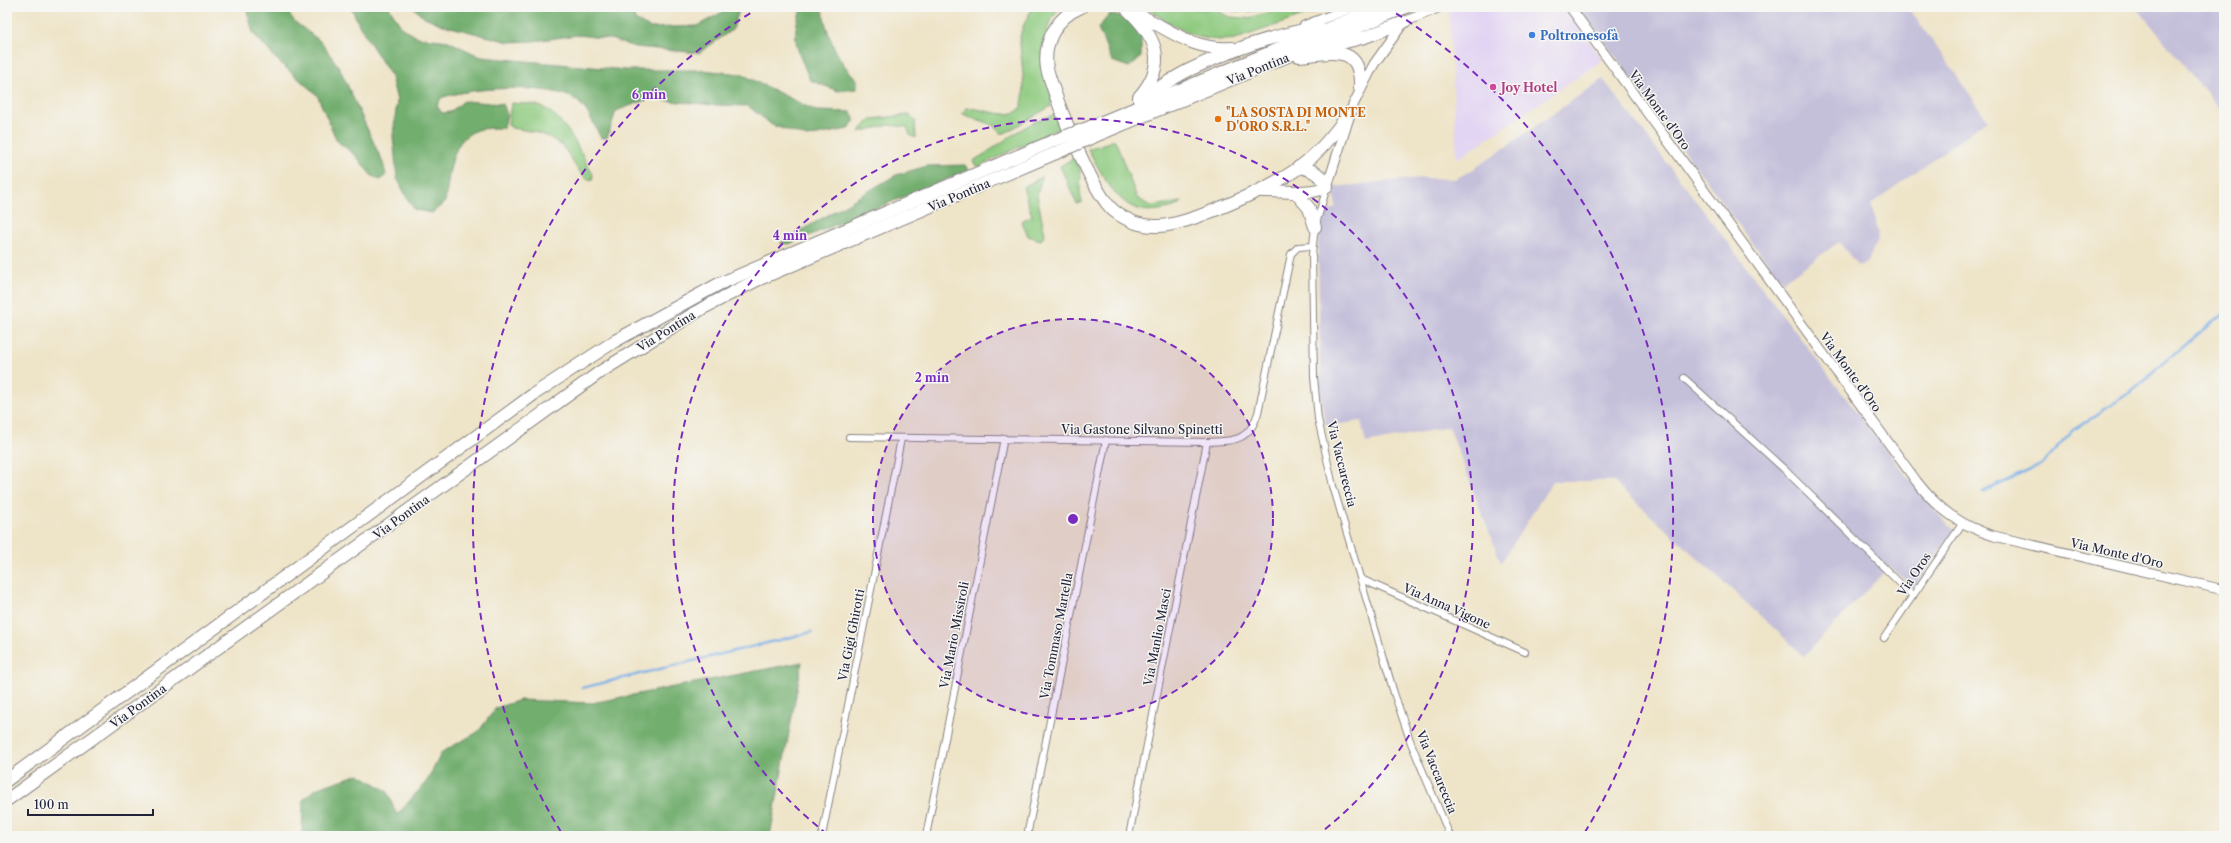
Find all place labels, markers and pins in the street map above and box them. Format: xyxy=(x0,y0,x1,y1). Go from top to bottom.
place label: Poltronesofà xyxy=(1540,28,1620,43)
marker: Poltronesofà xyxy=(1527,30,1537,40)
place label: Joy Hotel xyxy=(1499,80,1558,95)
marker: Joy Hotel xyxy=(1488,82,1498,92)
place label: "LA SOSTA DI MONTE D'ORO S.R.L." xyxy=(1226,105,1366,134)
marker: "LA SOSTA DI MONTE D'ORO S.R.L." xyxy=(1213,114,1223,124)
centre of rings xyxy=(1066,512,1080,526)

